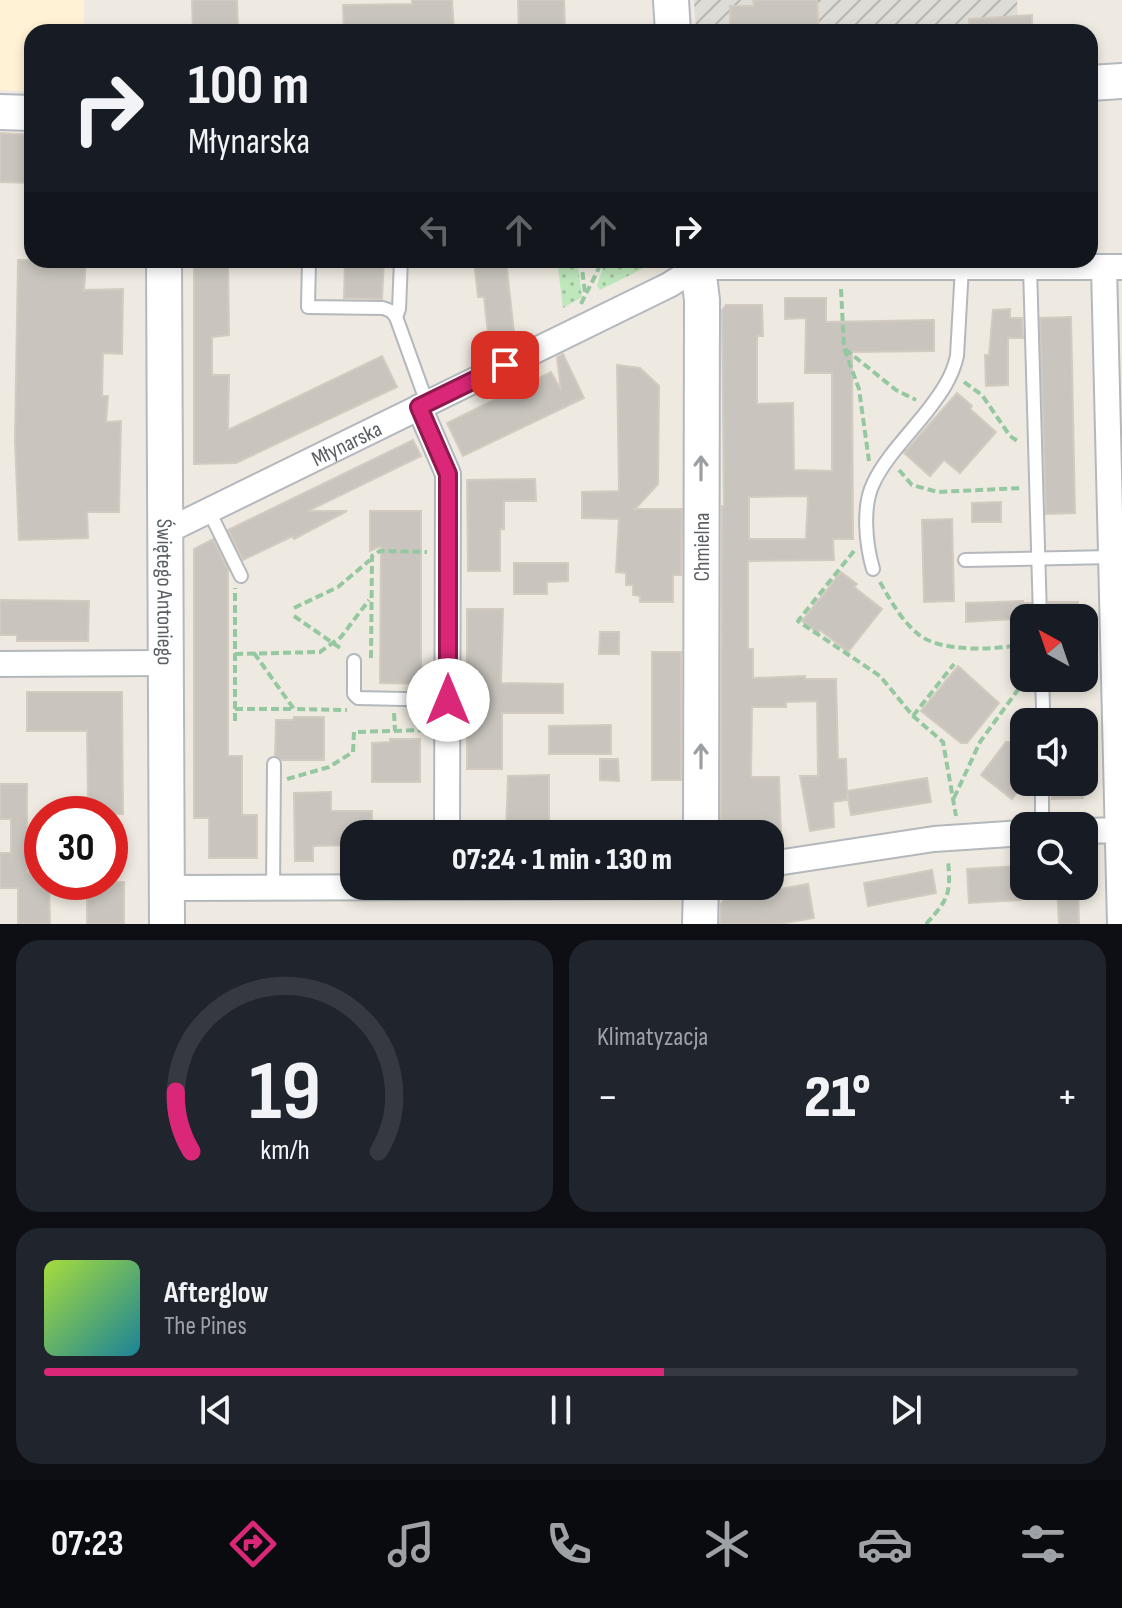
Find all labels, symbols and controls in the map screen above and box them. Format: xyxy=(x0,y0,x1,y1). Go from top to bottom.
text: 100 m xyxy=(188,53,309,120)
icon: right xyxy=(56,56,160,160)
text: Młynarska xyxy=(188,121,310,164)
icon: left xyxy=(413,208,457,252)
icon: ahead xyxy=(497,208,541,252)
icon: ahead xyxy=(581,208,625,252)
icon: right xyxy=(665,208,709,252)
pin xyxy=(471,331,539,399)
icon: arrive xyxy=(483,343,527,387)
street label: Młynarska xyxy=(308,416,387,473)
one-way arrow xyxy=(693,455,709,482)
street label: Chmielna xyxy=(689,512,716,582)
street label: Świętego Antoniego xyxy=(150,519,178,665)
north arrow xyxy=(1010,604,1098,692)
map controls xyxy=(1010,604,1098,900)
position arrow xyxy=(406,658,490,742)
button: sound xyxy=(1010,708,1098,796)
one-way arrow xyxy=(693,743,709,770)
speed limit sign: 30 xyxy=(24,796,128,900)
button: search xyxy=(1010,812,1098,900)
text: 07:24 · 1 min · 130 m xyxy=(452,842,672,878)
text: Klimatyzacja xyxy=(597,1022,708,1053)
text: 19 xyxy=(248,1043,321,1143)
text: 21° xyxy=(804,1062,871,1134)
text: − xyxy=(597,1071,619,1124)
text: + xyxy=(1056,1071,1078,1124)
text: km/h xyxy=(260,1133,309,1168)
text: Afterglow xyxy=(164,1275,269,1311)
text: The Pines xyxy=(164,1311,247,1342)
icon: previous xyxy=(194,1388,238,1432)
icon: pause xyxy=(539,1388,583,1432)
icon: next xyxy=(884,1388,928,1432)
icon: directions xyxy=(225,1516,281,1572)
icon: music xyxy=(383,1516,439,1572)
icon: phone xyxy=(541,1516,597,1572)
icon: climate xyxy=(699,1516,755,1572)
icon: car xyxy=(857,1516,913,1572)
icon: filters xyxy=(1015,1516,1071,1572)
text: 07:23 xyxy=(51,1523,124,1566)

